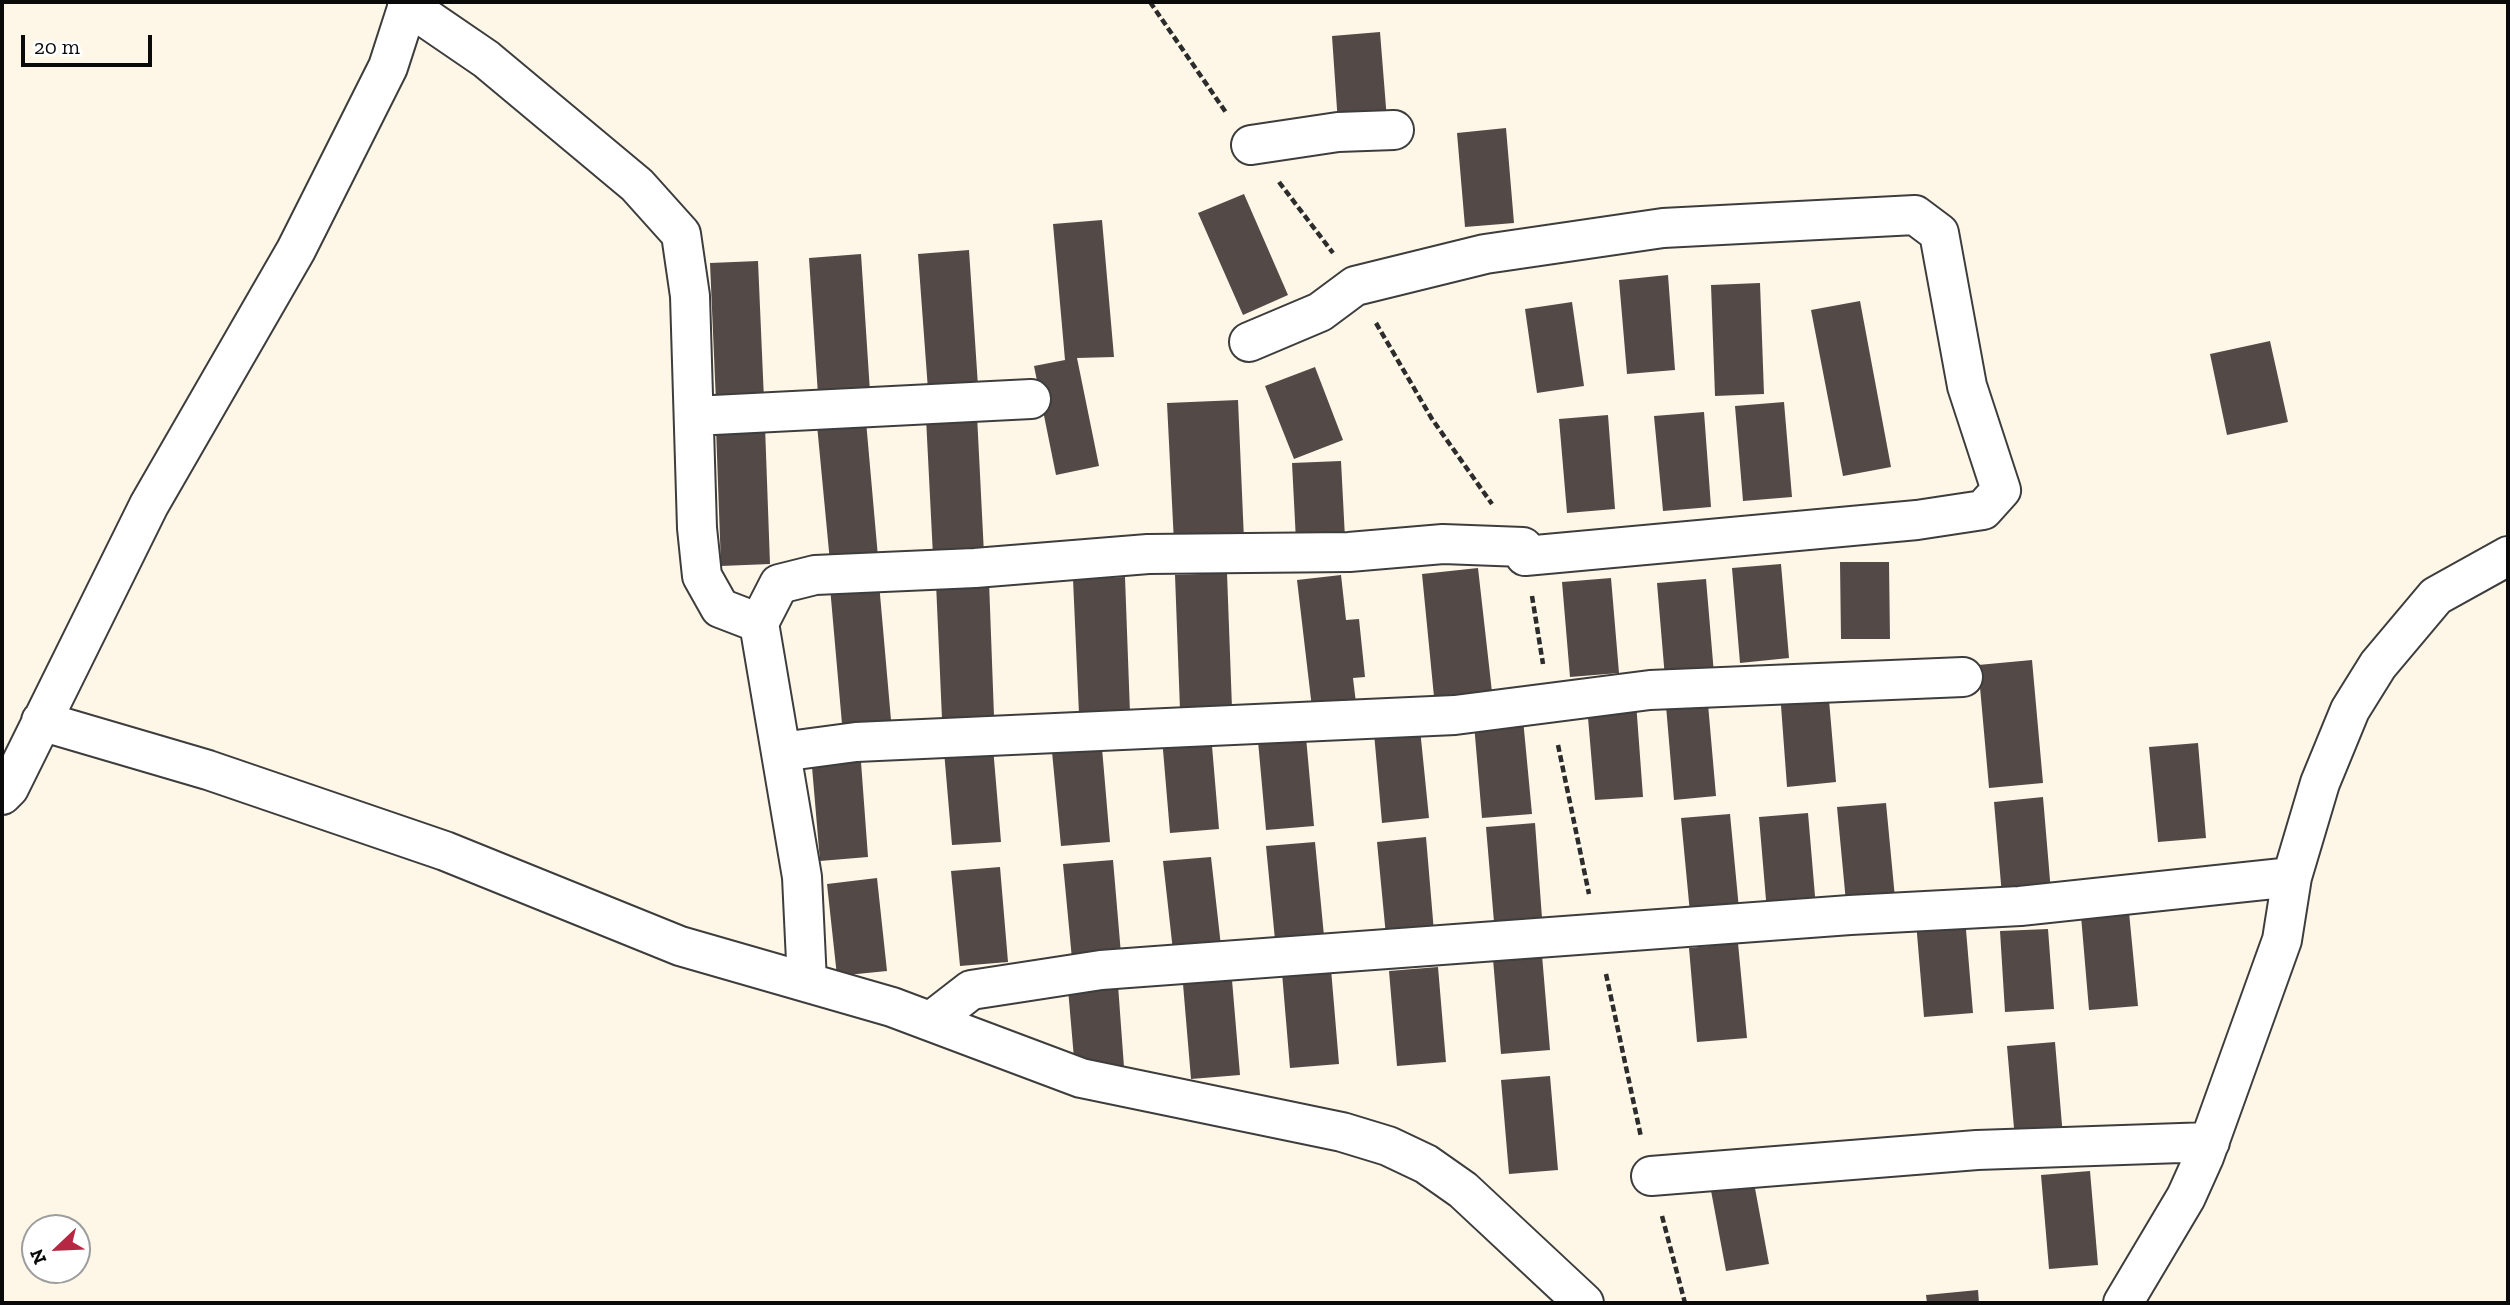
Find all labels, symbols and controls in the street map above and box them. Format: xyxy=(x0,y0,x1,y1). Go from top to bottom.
scale bar xyxy=(24,21,156,65)
text: 20 m xyxy=(34,34,80,59)
north arrow xyxy=(21,1214,91,1284)
text: N xyxy=(25,1245,51,1268)

